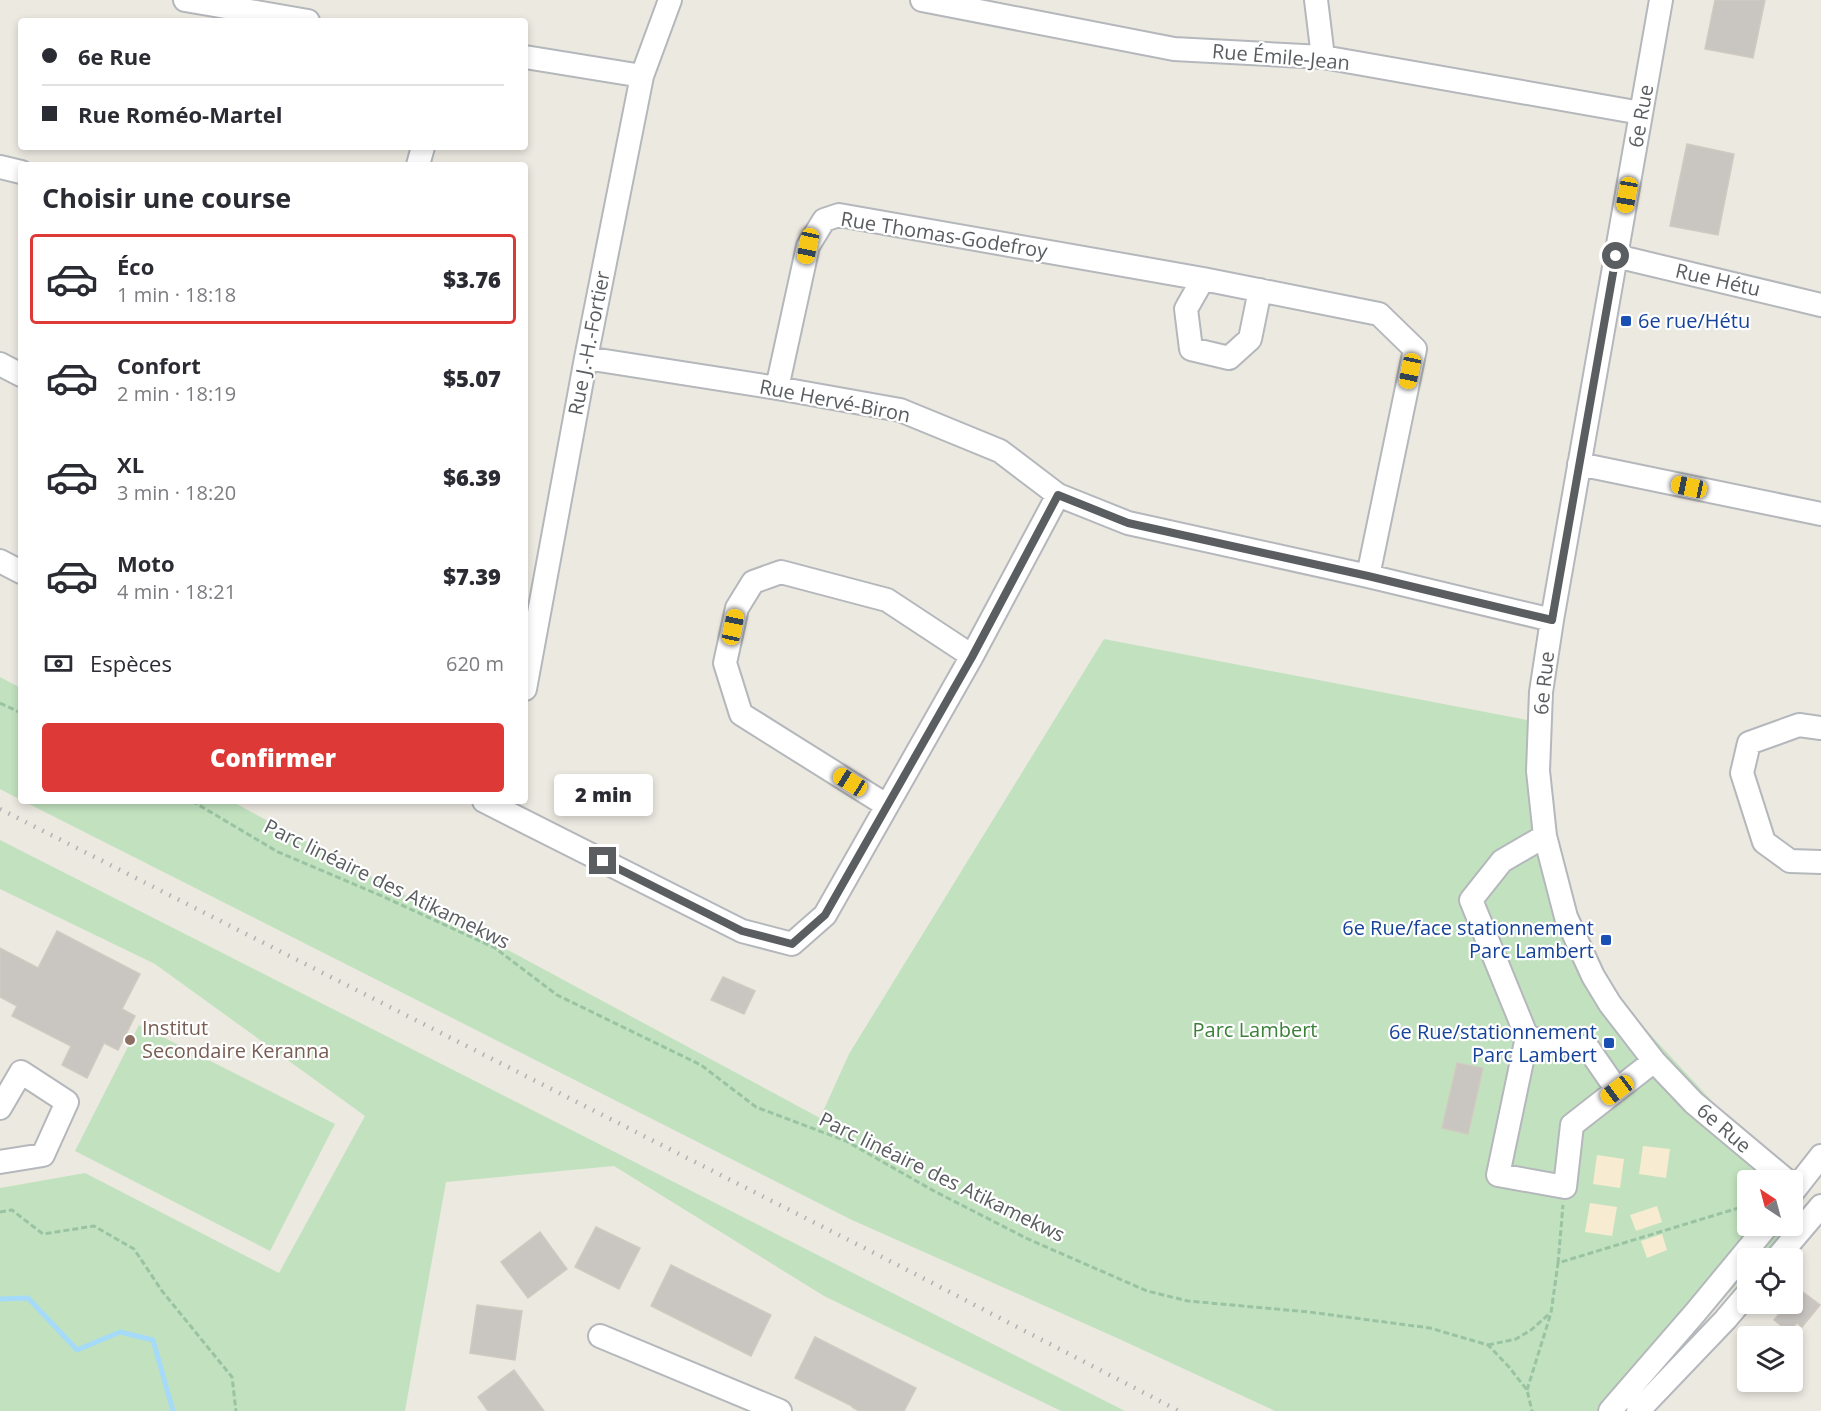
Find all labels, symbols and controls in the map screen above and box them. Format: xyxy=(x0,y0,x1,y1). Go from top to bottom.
street label: Rue Émile-Jean xyxy=(1211,37,1351,76)
text: 6e Rue xyxy=(78,41,151,71)
street label: 6e Rue xyxy=(1622,82,1659,150)
text: Rue Roméo-Martel xyxy=(78,99,282,129)
car xyxy=(1615,176,1639,214)
text: Choisir une course xyxy=(42,179,291,216)
street label: Rue Thomas-Godefroy xyxy=(839,205,1050,264)
car xyxy=(795,227,821,265)
route start xyxy=(1602,242,1629,269)
text: Éco xyxy=(117,251,154,281)
icon: car xyxy=(45,252,99,306)
street label: Rue Hétu xyxy=(1673,257,1763,302)
text: $3.76 xyxy=(443,264,501,294)
street label: Rue J.-H.-Fortier xyxy=(561,268,616,417)
text: 1 min · 18:18 xyxy=(117,281,236,308)
place label: 6e rue/Hétu xyxy=(1638,307,1750,334)
marker: 6e rue/Hétu xyxy=(1619,314,1633,328)
text: Confort xyxy=(117,350,201,380)
icon: car xyxy=(45,351,99,405)
car xyxy=(1397,352,1423,390)
text: $5.07 xyxy=(443,363,501,393)
street label: Rue Hervé-Biron xyxy=(757,373,913,428)
text: 2 min · 18:19 xyxy=(117,380,236,407)
text: XL xyxy=(117,449,144,479)
icon: car xyxy=(45,450,99,504)
text: $6.39 xyxy=(443,462,501,492)
car xyxy=(1670,474,1708,500)
text: 3 min · 18:20 xyxy=(117,479,236,506)
text: Moto xyxy=(117,548,175,578)
icon: car xyxy=(45,549,99,603)
text: $7.39 xyxy=(443,561,501,591)
text: 4 min · 18:21 xyxy=(117,578,236,605)
car xyxy=(720,608,746,646)
icon: cash xyxy=(42,647,75,680)
text: Espèces xyxy=(90,648,172,678)
text: 620 m xyxy=(446,650,504,677)
street label: 6e Rue xyxy=(1527,650,1560,716)
button: Confirmer xyxy=(42,723,504,792)
car xyxy=(830,765,870,799)
callout: 2 min xyxy=(554,774,652,816)
text: 2 min xyxy=(575,781,632,808)
street label: Parc linéaire des Atikamekws xyxy=(260,812,515,955)
route end xyxy=(589,847,616,874)
place label: 6e Rue/face stationnement Parc Lambert xyxy=(1342,914,1594,964)
marker: 6e Rue/face stationnement Parc Lambert xyxy=(1599,933,1613,947)
place label: Institut Secondaire Keranna xyxy=(142,1014,329,1064)
park label: Parc Lambert xyxy=(1193,1016,1317,1043)
place label: 6e Rue/stationnement Parc Lambert xyxy=(1389,1018,1597,1068)
marker: Institut Secondaire Keranna xyxy=(123,1033,137,1047)
marker: 6e Rue/stationnement Parc Lambert xyxy=(1602,1036,1616,1050)
car xyxy=(1597,1072,1637,1108)
street label: 6e Rue xyxy=(1691,1097,1757,1159)
street label: Parc linéaire des Atikamekws xyxy=(815,1105,1070,1248)
north arrow xyxy=(1737,1170,1803,1236)
map controls xyxy=(1737,1170,1803,1392)
button: locate xyxy=(1737,1248,1803,1314)
button: layers xyxy=(1737,1326,1803,1392)

